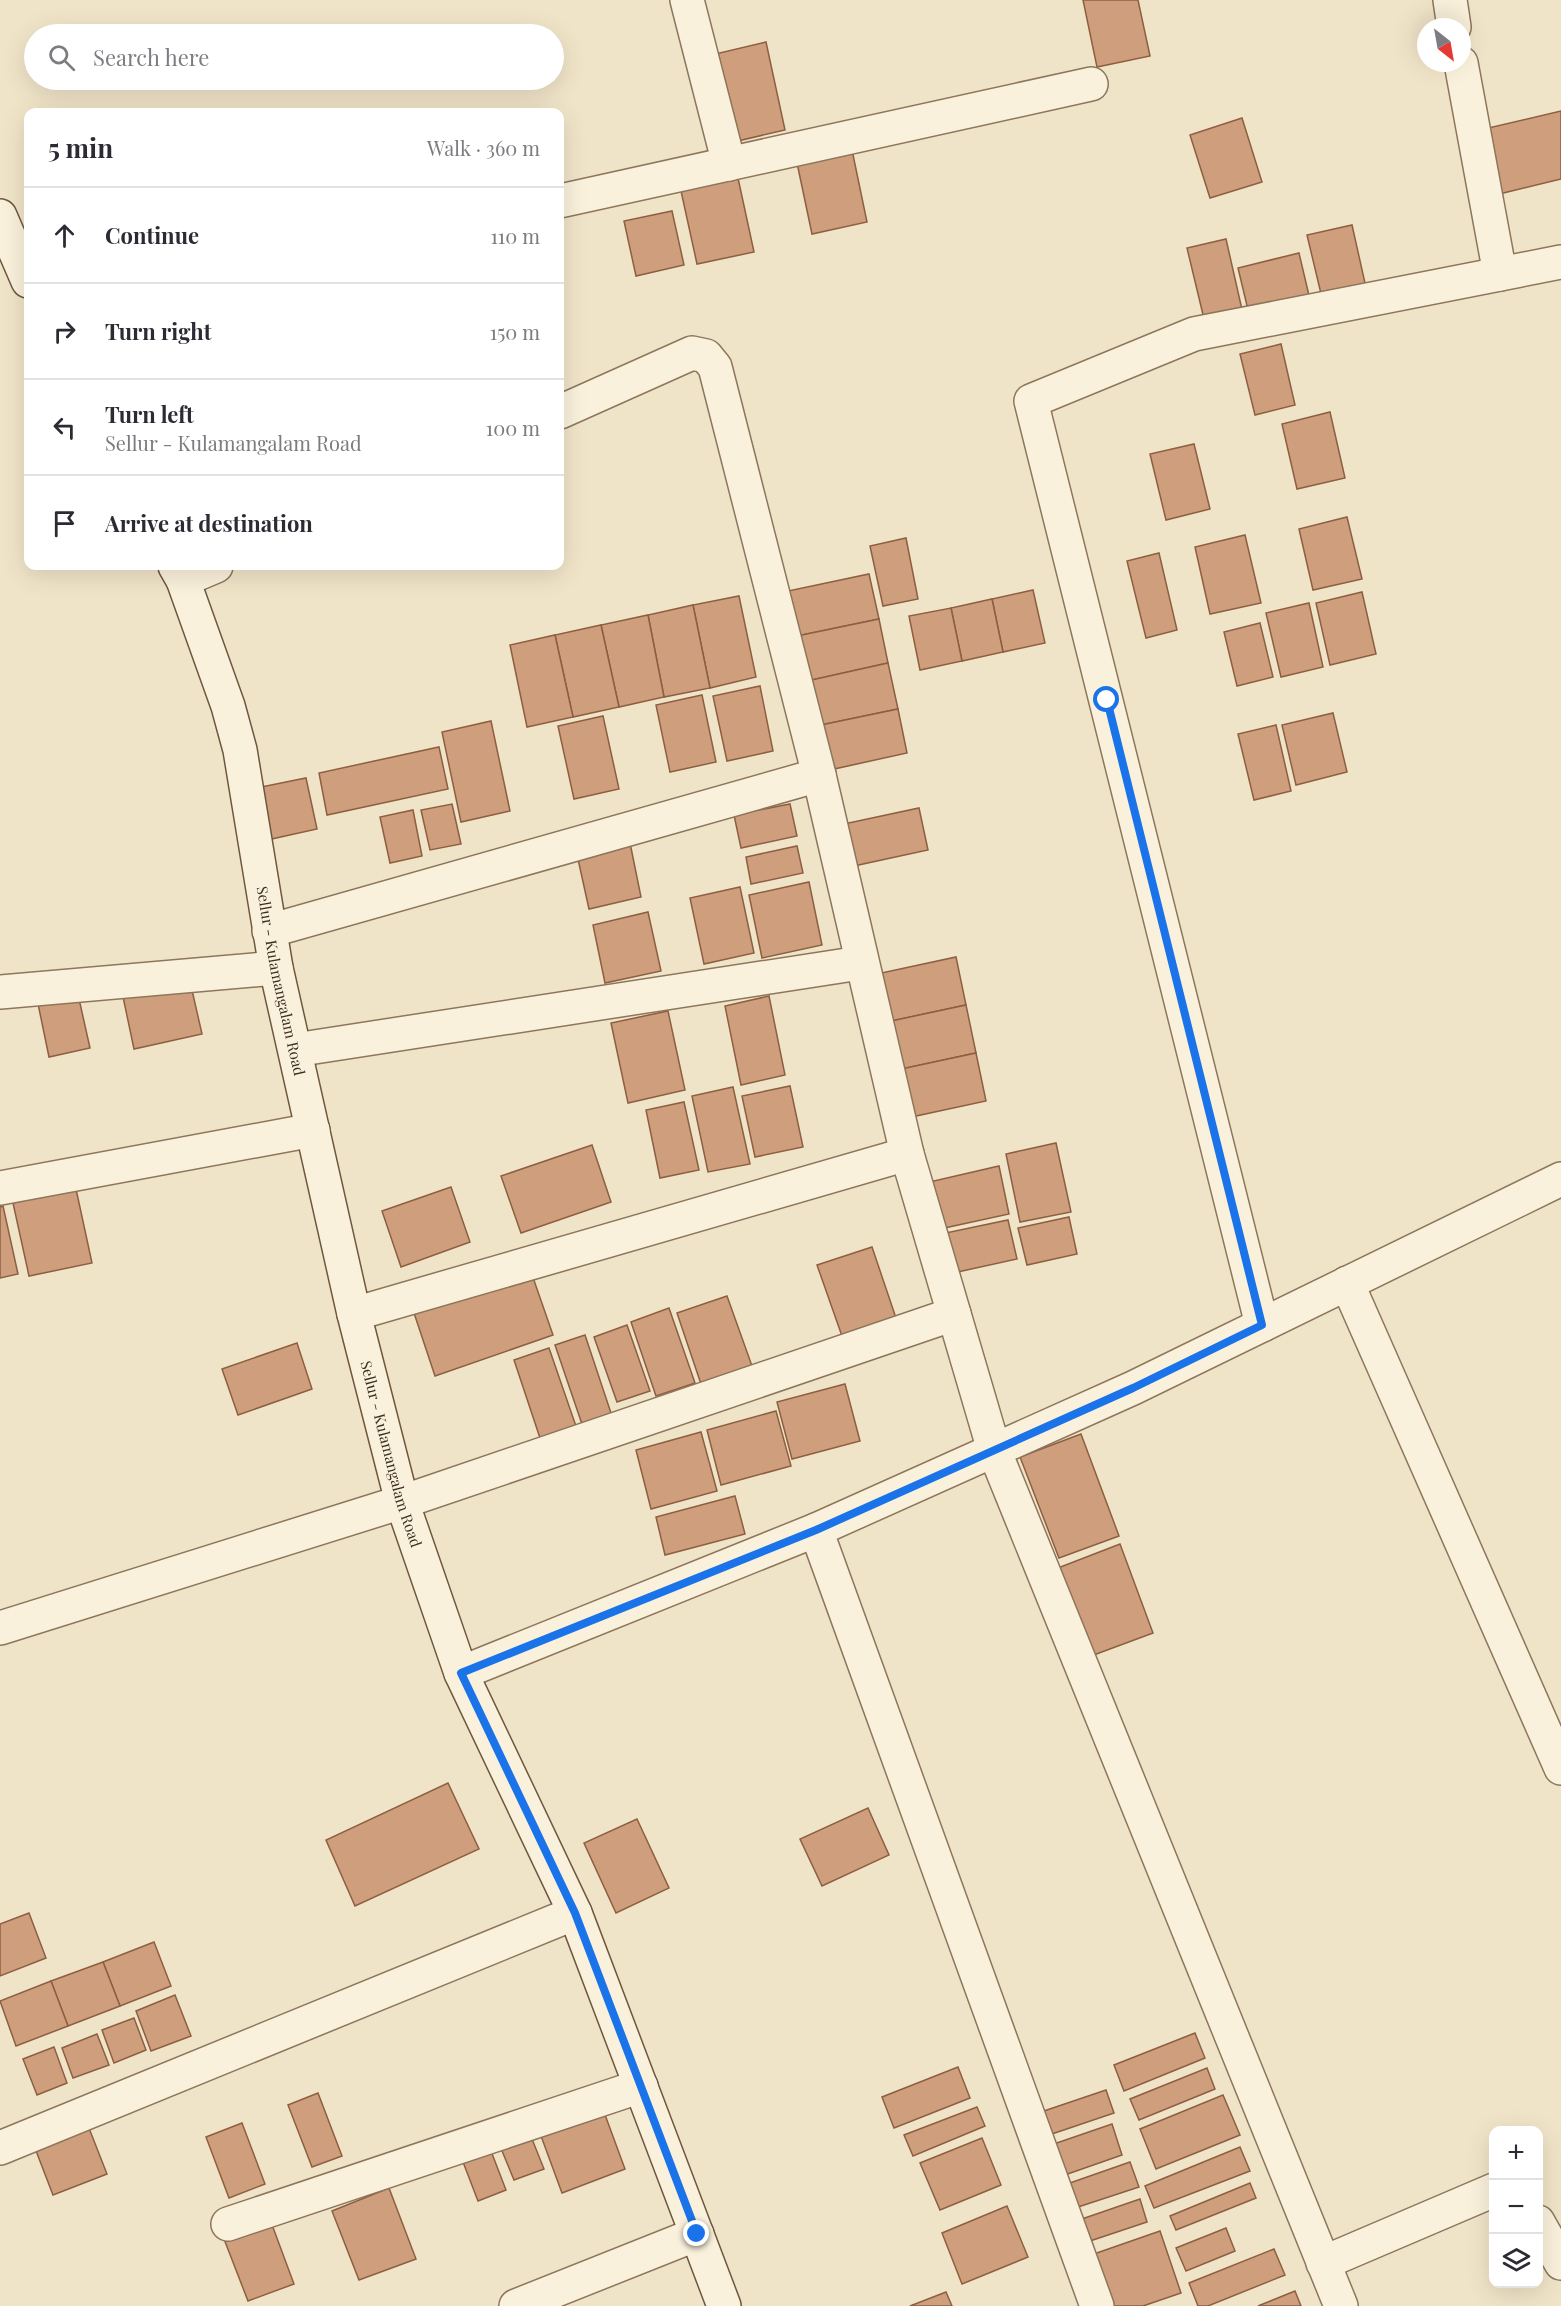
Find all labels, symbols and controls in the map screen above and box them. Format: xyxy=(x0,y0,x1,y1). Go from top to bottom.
north arrow xyxy=(1417,18,1471,72)
search box xyxy=(24,24,564,90)
icon: search xyxy=(45,41,78,74)
text: Search here xyxy=(93,42,209,72)
text: 5 min xyxy=(48,130,113,165)
text: Walk · 360 m xyxy=(427,134,540,161)
icon: ahead xyxy=(48,219,81,252)
text: Continue xyxy=(105,220,199,250)
text: 110 m xyxy=(490,222,540,249)
icon: right xyxy=(48,315,81,348)
text: Turn right xyxy=(105,316,211,346)
text: 150 m xyxy=(490,318,540,345)
text: Turn left xyxy=(105,399,194,429)
icon: left xyxy=(48,411,81,444)
text: 100 m xyxy=(486,414,540,441)
text: Sellur - Kulamangalam Road xyxy=(105,429,362,456)
icon: arrive xyxy=(48,507,81,540)
text: Arrive at destination xyxy=(105,508,313,538)
route start xyxy=(1093,686,1119,712)
street label: Sellur - Kulamangalam Road xyxy=(253,885,310,1078)
street label: Sellur - Kulamangalam Road xyxy=(356,1359,427,1550)
map controls xyxy=(1489,2126,1543,2288)
button: + xyxy=(1489,2126,1543,2180)
button: − xyxy=(1489,2180,1543,2234)
route end xyxy=(683,2220,709,2246)
button: layers xyxy=(1489,2234,1543,2288)

